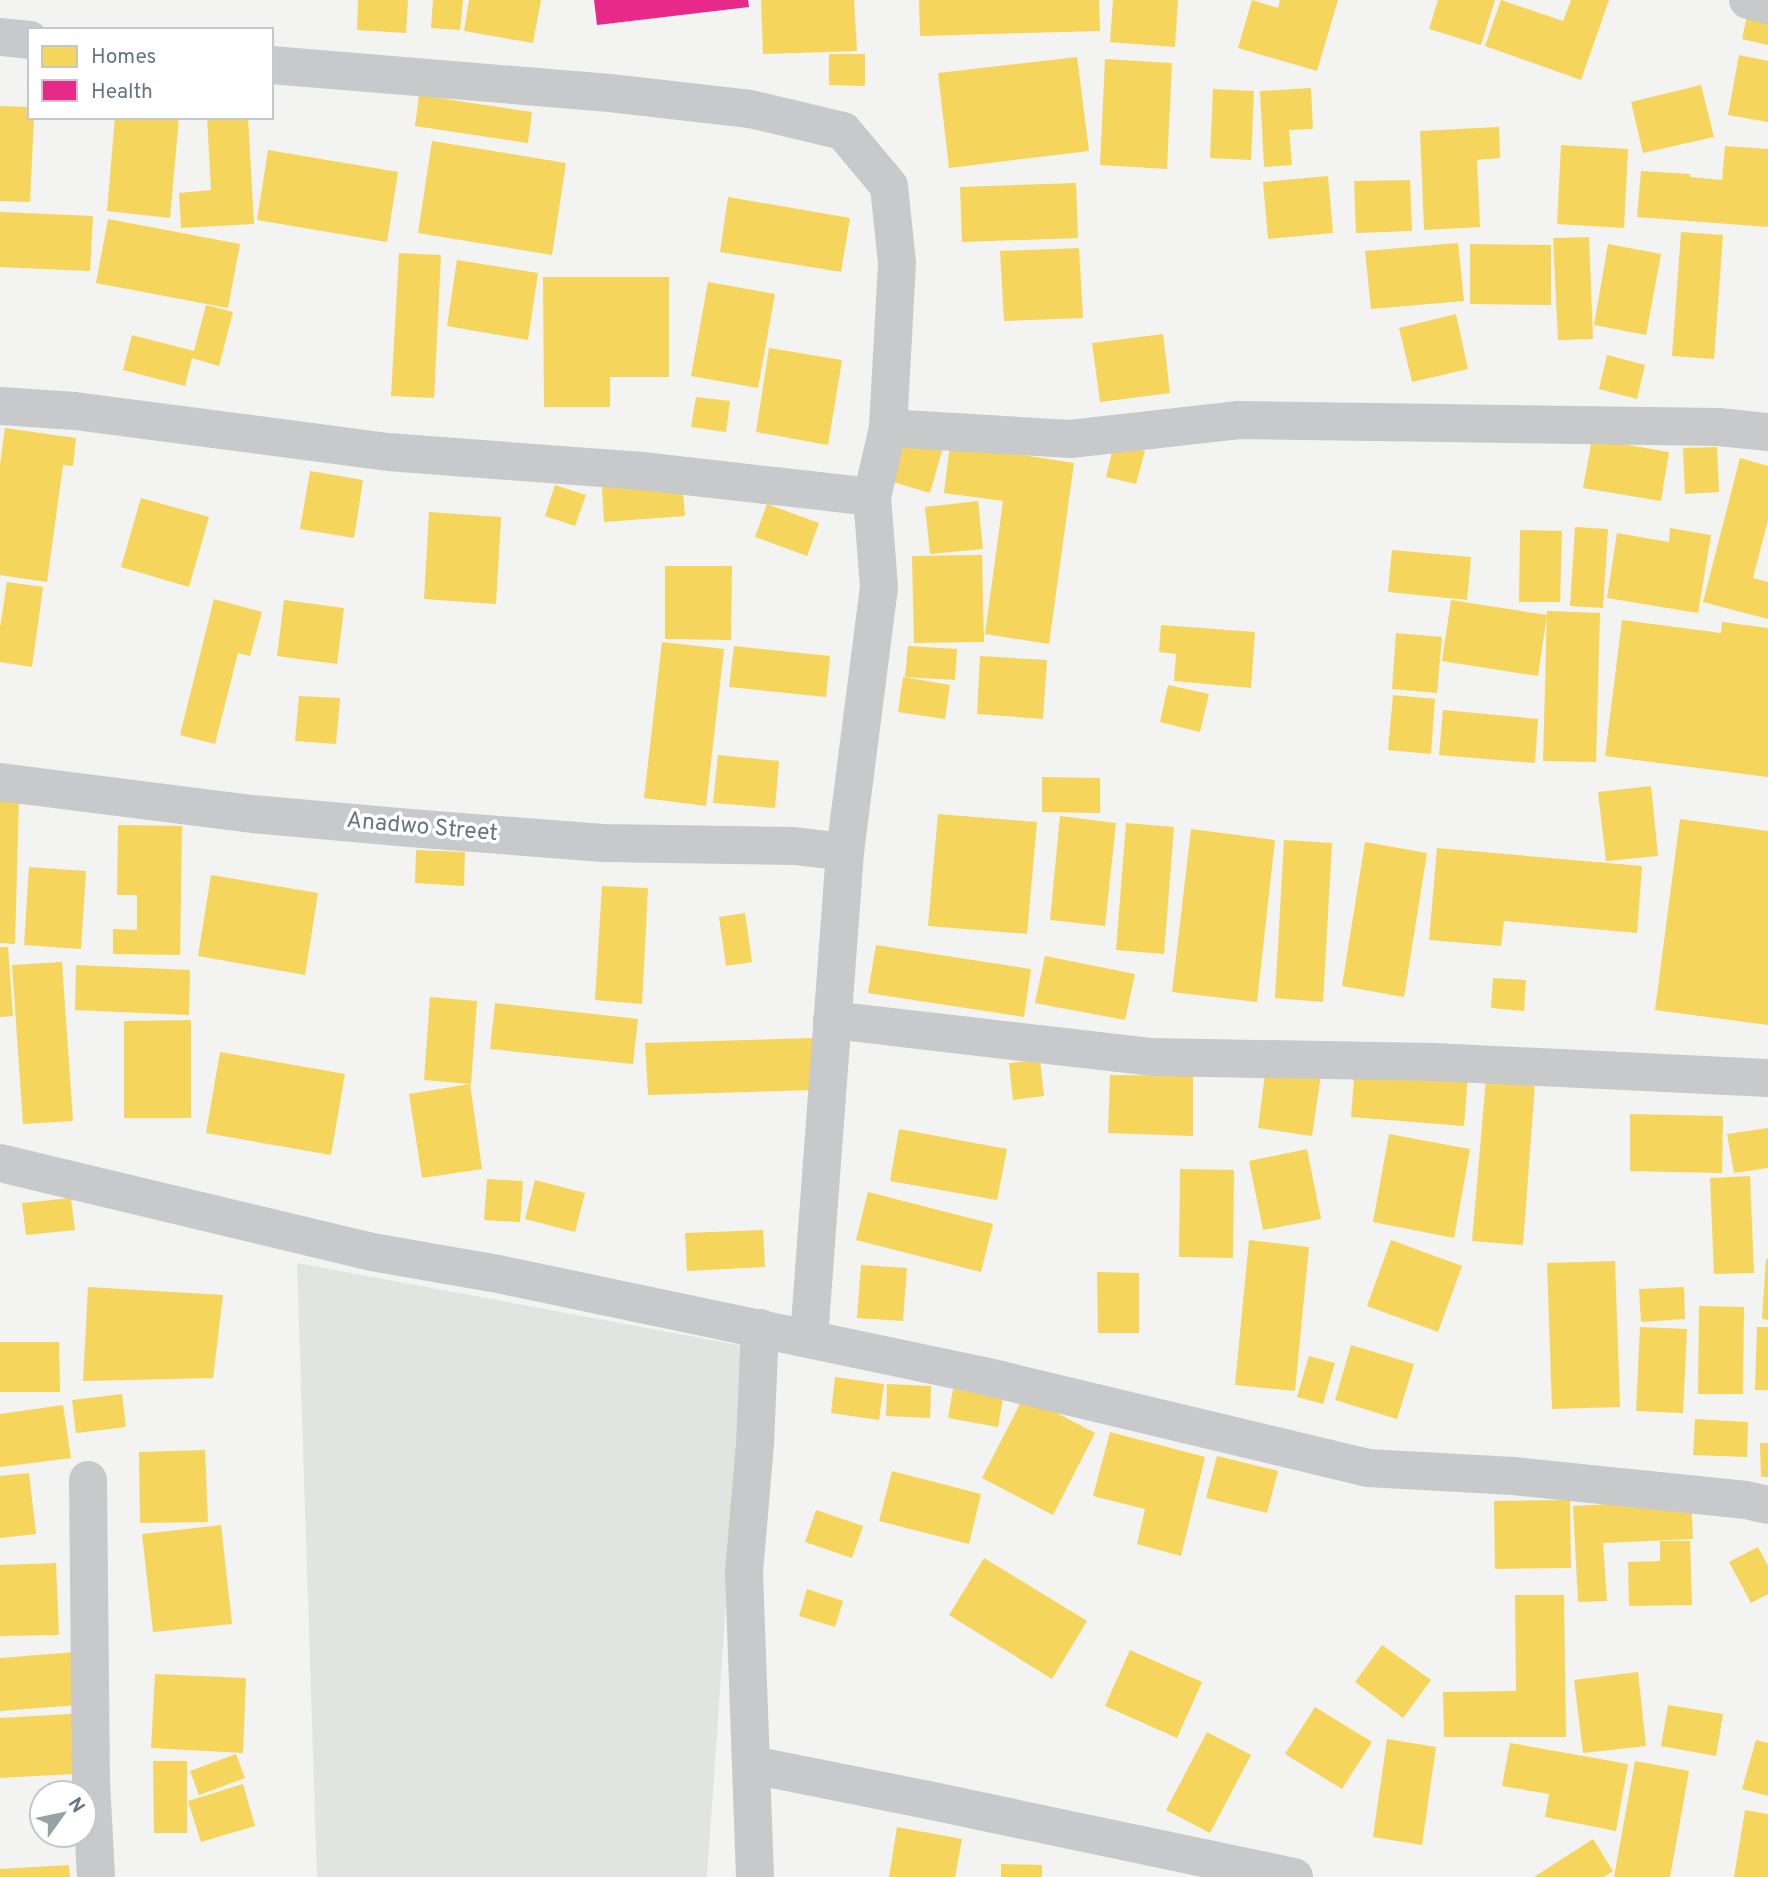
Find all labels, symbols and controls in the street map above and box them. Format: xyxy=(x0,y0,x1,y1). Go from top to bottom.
legend xyxy=(28,28,273,119)
text: Homes xyxy=(91,44,156,71)
text: Health xyxy=(91,79,153,106)
street label: Anadwo Street xyxy=(345,807,499,849)
north arrow xyxy=(28,1779,98,1849)
text: N xyxy=(62,1794,89,1818)

